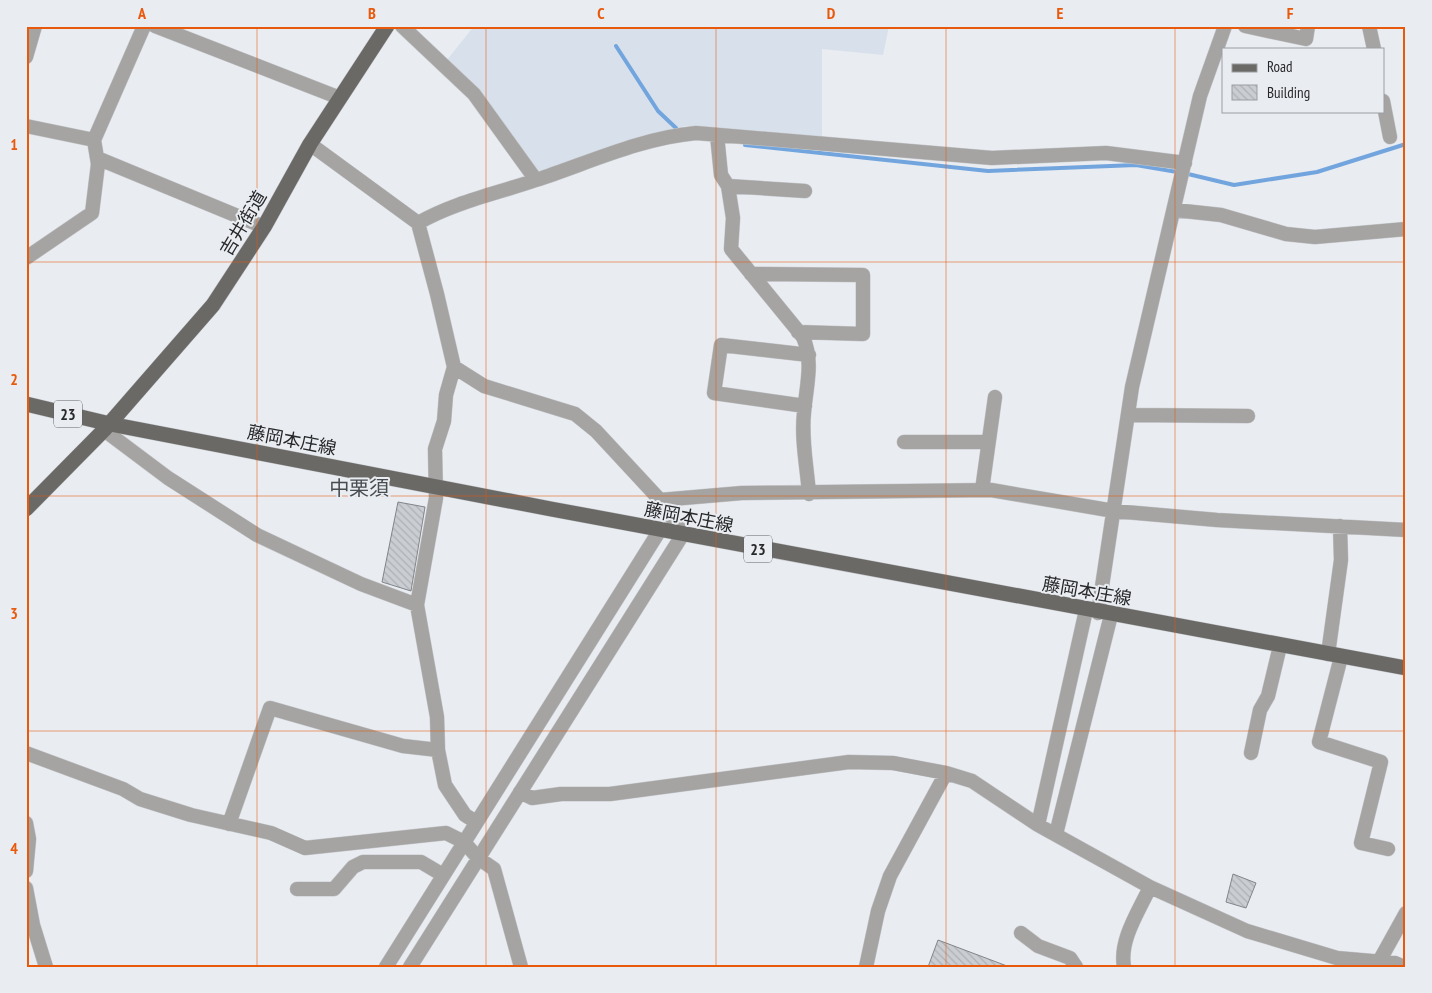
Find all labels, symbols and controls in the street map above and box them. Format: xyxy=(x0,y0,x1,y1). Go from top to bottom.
text: A xyxy=(137,3,147,23)
text: B xyxy=(368,3,376,23)
text: C xyxy=(597,3,605,23)
text: D xyxy=(827,3,836,23)
text: E xyxy=(1057,3,1064,23)
text: F xyxy=(1287,3,1294,23)
legend xyxy=(1222,48,1384,112)
text: Road xyxy=(1267,57,1293,76)
text: Building xyxy=(1267,83,1310,102)
text: 1 xyxy=(10,134,18,154)
street label: 吉井街道 xyxy=(215,186,271,260)
text: 2 xyxy=(10,369,18,389)
road number: 23 xyxy=(54,400,82,428)
street label: 藤岡本庄線 xyxy=(246,420,338,460)
district label: 中栗須 xyxy=(329,475,389,501)
street label: 藤岡本庄線 xyxy=(643,497,735,537)
road number: 23 xyxy=(744,536,772,562)
street label: 藤岡本庄線 xyxy=(1041,572,1133,610)
text: 3 xyxy=(10,603,18,623)
text: 4 xyxy=(10,838,18,858)

